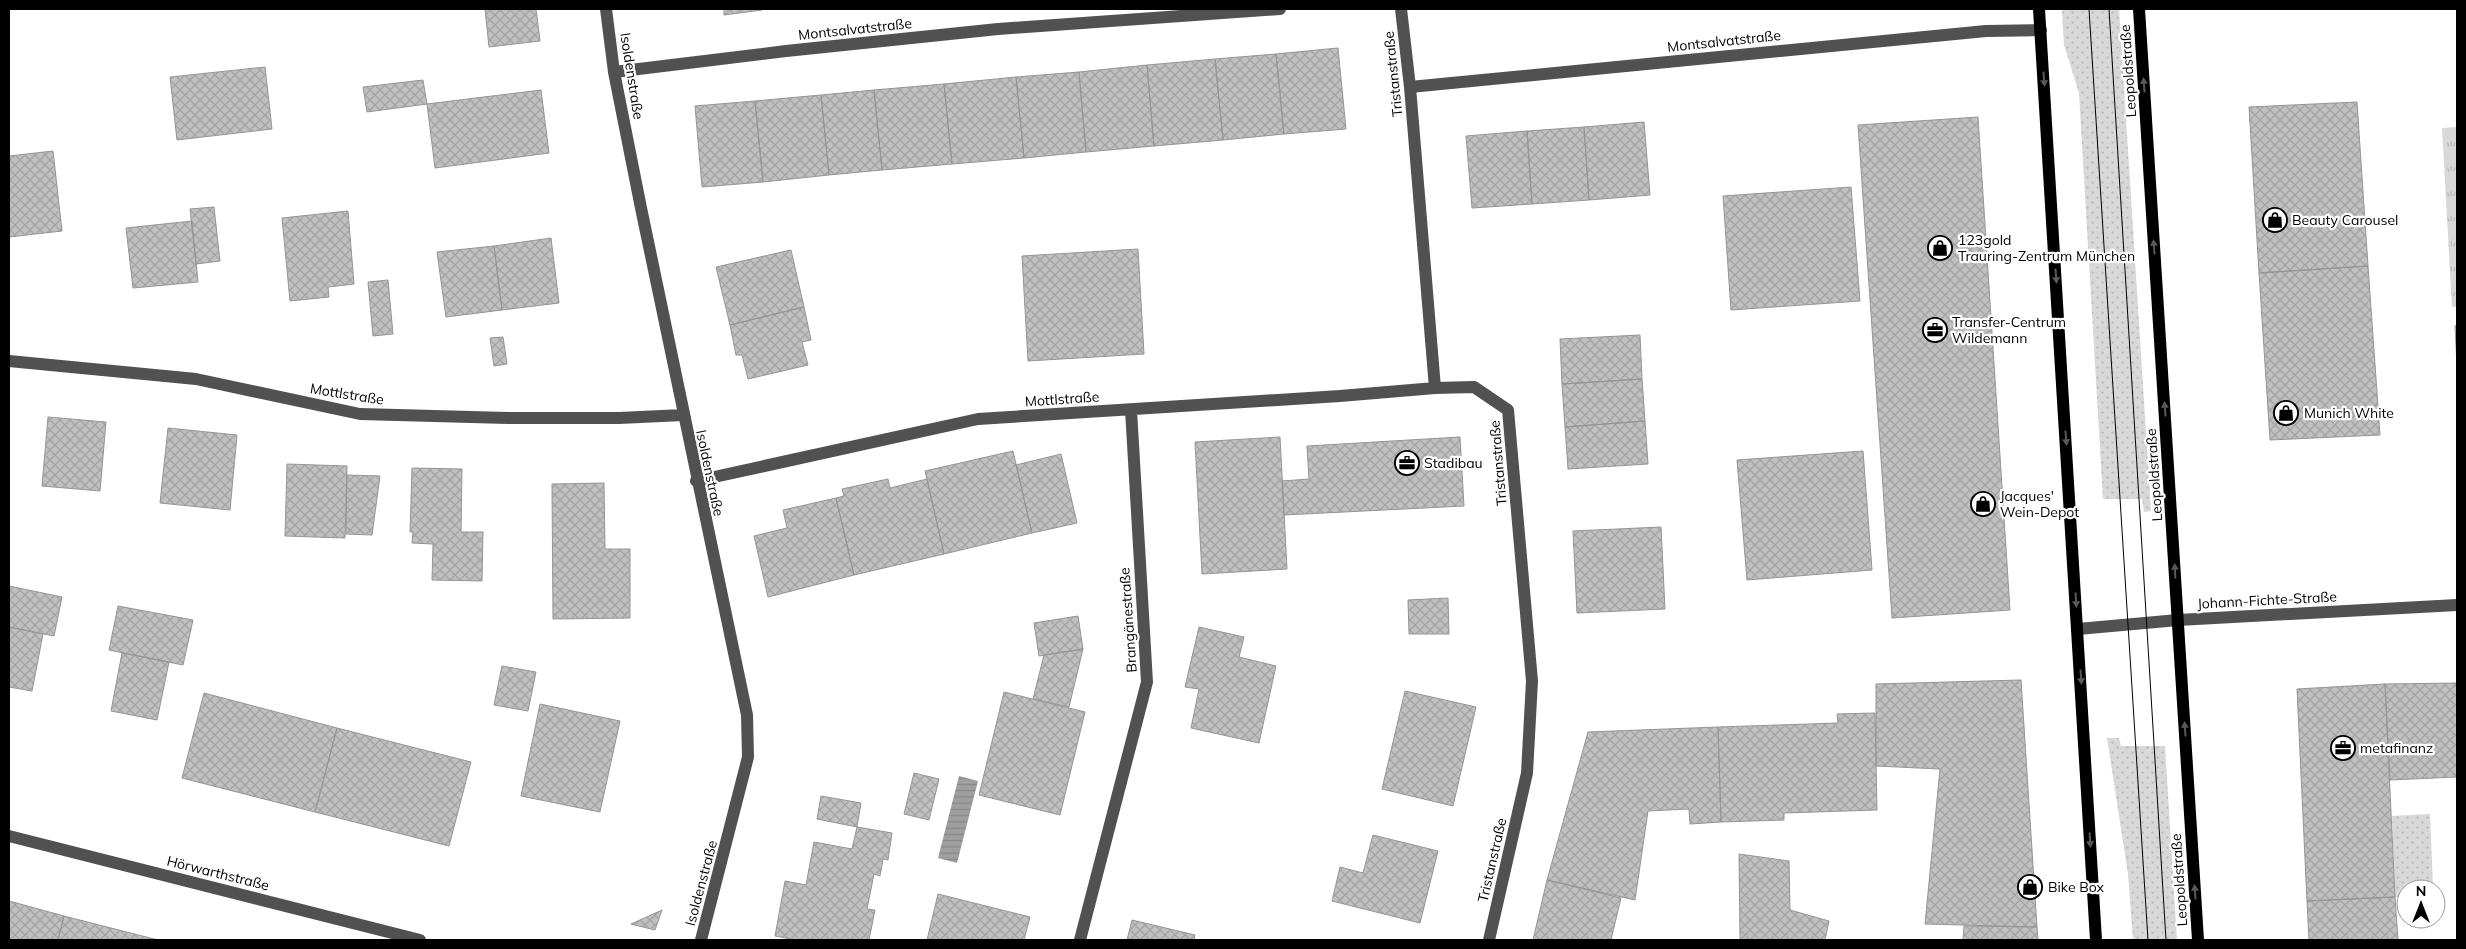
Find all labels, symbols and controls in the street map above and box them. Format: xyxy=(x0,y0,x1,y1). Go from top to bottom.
street label: Montsalvatstraße xyxy=(797,14,913,44)
street label: Leopoldstraße xyxy=(2116,24,2140,118)
street label: Montsalvatstraße xyxy=(1666,26,1782,56)
street label: Tristanstraße xyxy=(1380,30,1406,118)
street label: Isoldenstraße xyxy=(616,31,648,121)
one-way arrow xyxy=(2040,71,2048,87)
one-way arrow xyxy=(2140,76,2148,92)
shop icon: Beauty Carousel xyxy=(2262,207,2288,233)
place label: Beauty Carousel xyxy=(2292,211,2398,229)
place label: 123gold Trauring-Zentrum München xyxy=(1958,231,2135,265)
shop icon: 123gold Trauring-Zentrum München xyxy=(1927,235,1953,261)
one-way arrow xyxy=(2150,238,2158,254)
one-way arrow xyxy=(2052,268,2060,284)
place label: Transfer-Centrum Wildemann xyxy=(1952,313,2066,347)
office icon: Transfer-Centrum Wildemann xyxy=(1922,317,1948,343)
street label: Mottlstraße xyxy=(309,379,385,409)
street label: Mottlstraße xyxy=(1024,387,1100,411)
shop icon: Munich White xyxy=(2273,400,2299,426)
one-way arrow xyxy=(2160,401,2168,417)
place label: Munich White xyxy=(2304,404,2394,422)
street label: Tristanstraße xyxy=(1485,419,1511,507)
street label: Isoldenstraße xyxy=(692,428,728,518)
street label: Leopoldstraße xyxy=(2142,428,2166,522)
one-way arrow xyxy=(2063,430,2071,446)
office icon: Stadibau xyxy=(1394,450,1420,476)
place label: Stadibau xyxy=(1424,454,1483,472)
place label: Jacques' Wein-Depot xyxy=(2000,487,2079,521)
shop icon: Jacques' Wein-Depot xyxy=(1970,491,1996,517)
one-way arrow xyxy=(2170,563,2178,579)
street label: Brangänestraße xyxy=(1115,567,1141,673)
street label: Johann-Fichte-Straße xyxy=(2197,587,2337,613)
one-way arrow xyxy=(2073,592,2081,608)
one-way arrow xyxy=(2077,670,2085,686)
one-way arrow xyxy=(2180,721,2188,737)
office icon: metafinanz xyxy=(2330,735,2356,761)
place label: metafinanz xyxy=(2360,739,2433,757)
street label: Tristanstraße xyxy=(1474,816,1510,904)
one-way arrow xyxy=(2087,832,2095,848)
street label: Leopoldstraße xyxy=(2167,833,2191,927)
street label: Isoldenstraße xyxy=(681,838,721,928)
street label: Hörwarthstraße xyxy=(165,852,271,894)
shop icon: Bike Box xyxy=(2017,874,2043,900)
place label: Bike Box xyxy=(2048,878,2105,896)
north arrow xyxy=(2396,879,2446,929)
text: N xyxy=(2416,882,2426,900)
one-way arrow xyxy=(2190,883,2198,899)

